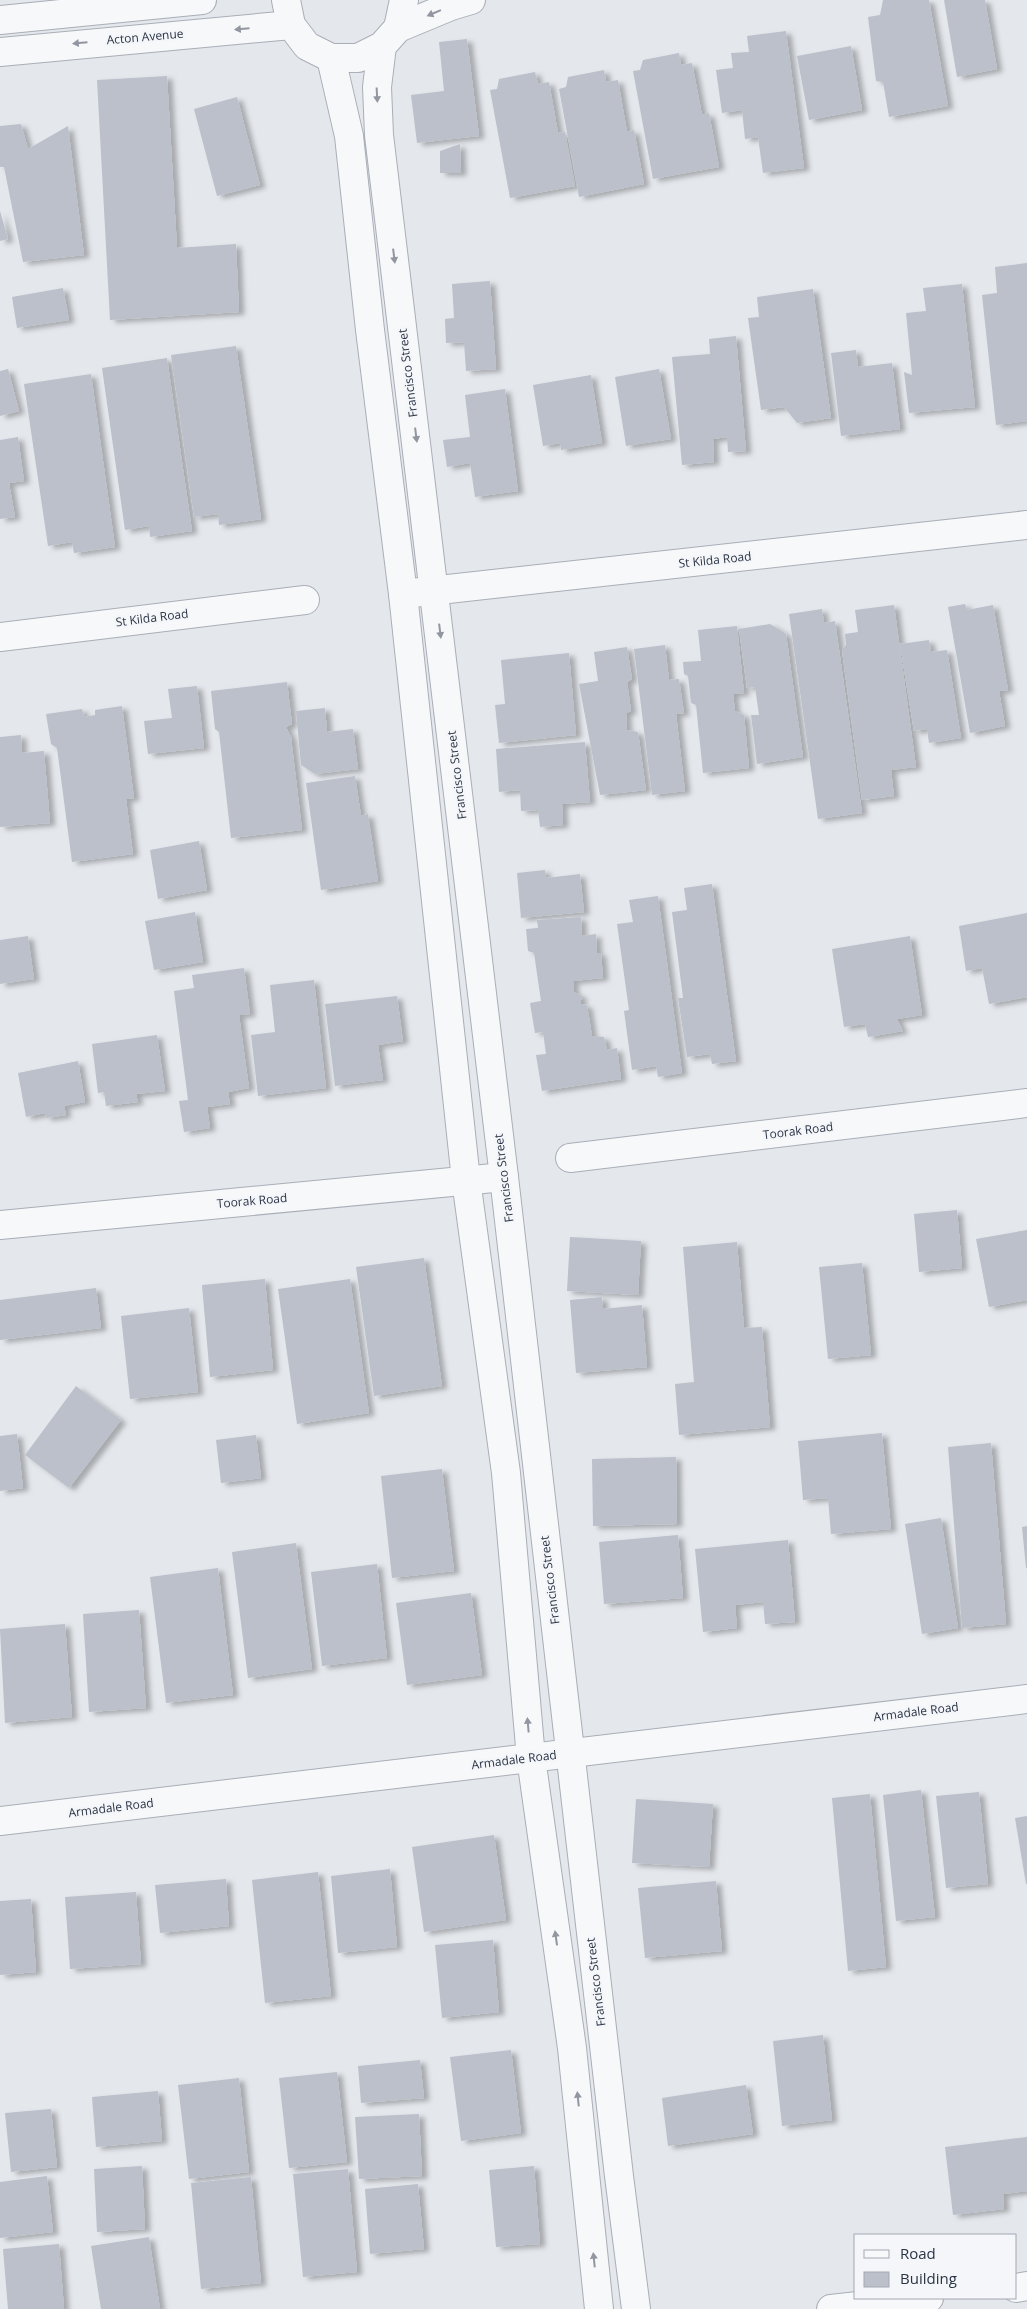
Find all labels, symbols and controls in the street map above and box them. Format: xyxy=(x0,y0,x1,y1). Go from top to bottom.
one-way arrow xyxy=(427,9,441,17)
street label: Acton Avenue xyxy=(106,25,184,48)
one-way arrow xyxy=(234,25,250,33)
one-way arrow xyxy=(72,39,88,47)
one-way arrow xyxy=(374,87,382,103)
one-way arrow xyxy=(390,249,398,265)
street label: Francisco Street xyxy=(394,328,421,418)
one-way arrow xyxy=(412,427,420,443)
street label: St Kilda Road xyxy=(678,547,752,572)
street label: St Kilda Road xyxy=(115,605,189,630)
one-way arrow xyxy=(436,623,444,639)
street label: Francisco Street xyxy=(443,730,470,820)
street label: Toorak Road xyxy=(762,1118,834,1143)
street label: Francisco Street xyxy=(490,1133,517,1223)
street label: Toorak Road xyxy=(216,1189,288,1212)
street label: Francisco Street xyxy=(536,1535,563,1625)
street label: Armadale Road xyxy=(872,1698,960,1725)
one-way arrow xyxy=(524,1716,532,1732)
street label: Armadale Road xyxy=(470,1746,558,1773)
street label: Armadale Road xyxy=(67,1794,155,1821)
one-way arrow xyxy=(552,1929,560,1945)
street label: Francisco Street xyxy=(582,1937,609,2027)
one-way arrow xyxy=(573,2091,581,2107)
legend xyxy=(854,2234,1017,2299)
text: Road xyxy=(900,2243,936,2263)
one-way arrow xyxy=(590,2252,598,2268)
text: Building xyxy=(900,2268,957,2288)

